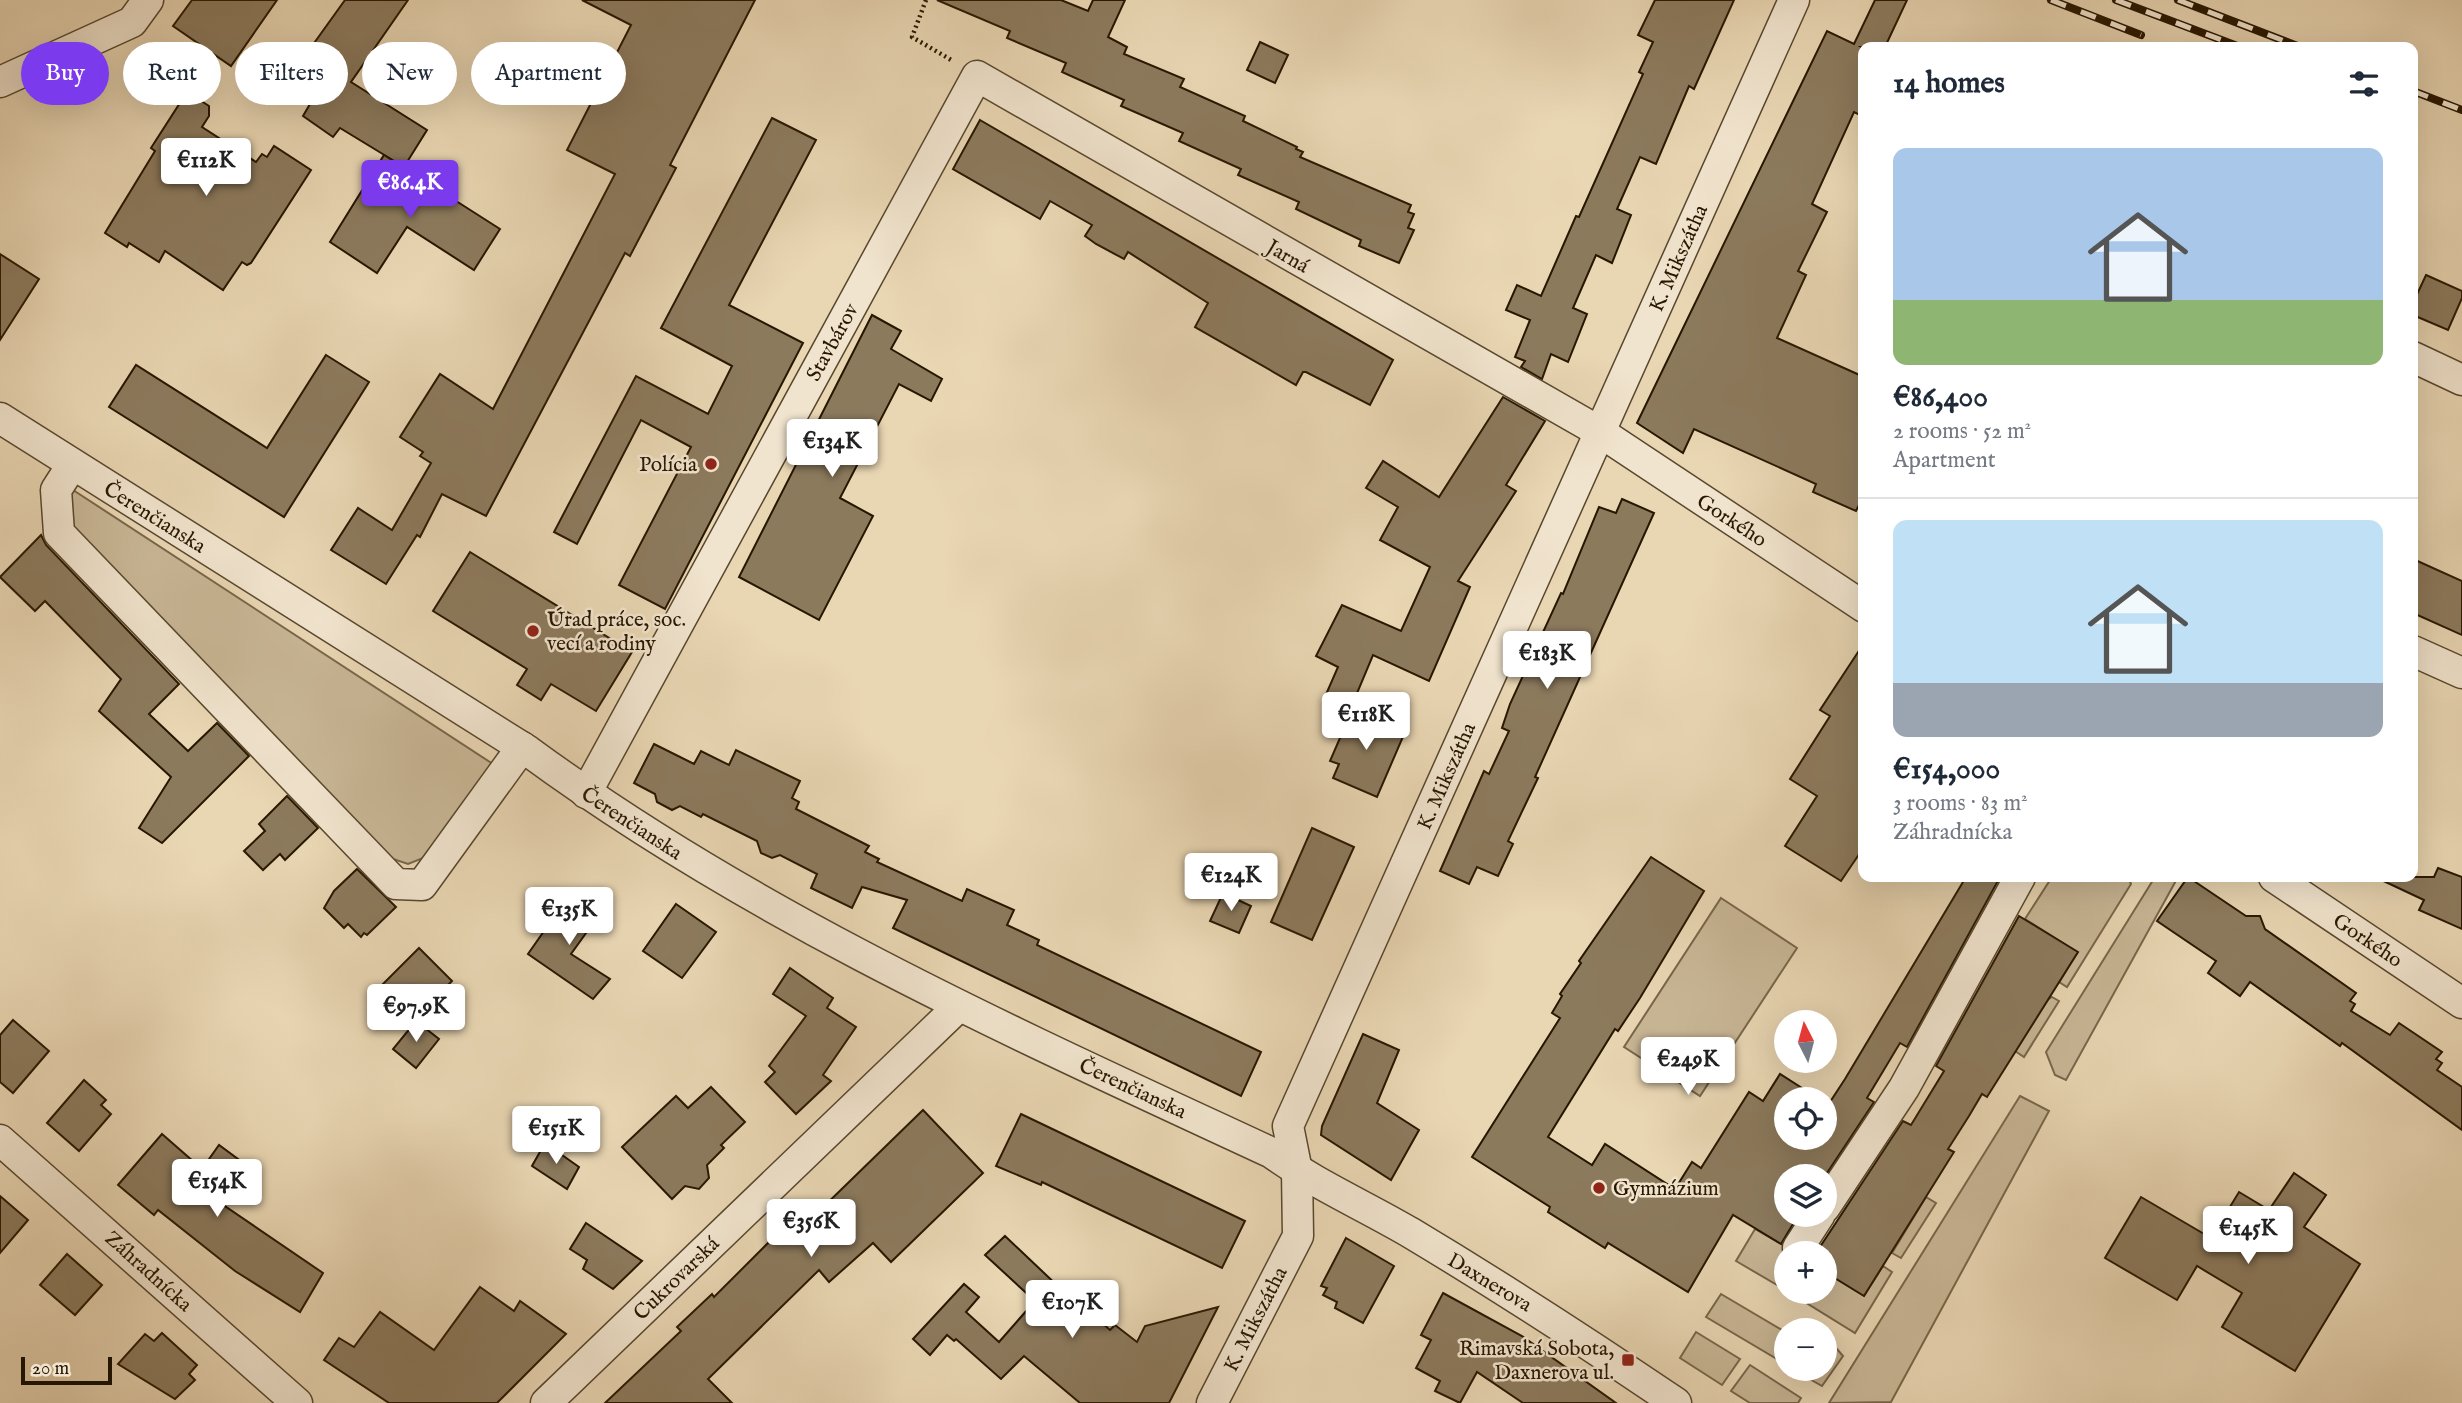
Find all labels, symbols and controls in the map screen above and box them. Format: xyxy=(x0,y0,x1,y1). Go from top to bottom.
chip: Buy xyxy=(21,42,109,105)
chip: Rent xyxy=(123,42,221,105)
chip: Filters xyxy=(235,42,348,105)
chip: New xyxy=(362,42,457,105)
chip: Apartment xyxy=(471,42,626,105)
text: 14 homes xyxy=(1893,65,2005,103)
icon: filters xyxy=(2345,65,2383,103)
pin: €112K xyxy=(157,138,255,198)
text: €112K xyxy=(177,146,235,175)
pin: €86.4K xyxy=(353,160,467,220)
text: €86.4K xyxy=(377,168,443,197)
icon: home xyxy=(2075,194,2201,320)
street label: K. Mikszátha xyxy=(1644,200,1715,316)
street label: Jarná xyxy=(1259,233,1314,281)
street label: Stavbárov xyxy=(801,299,866,386)
text: €86,400 xyxy=(1893,379,1988,417)
text: 2 rooms · 52 m² xyxy=(1893,417,2031,446)
pin: €134K xyxy=(783,420,881,479)
text: €134K xyxy=(803,427,861,456)
text: Apartment xyxy=(1893,446,1996,475)
place label: Polícia xyxy=(639,452,698,479)
marker: Polícia xyxy=(703,456,719,472)
street label: Čerenčianska xyxy=(98,475,212,561)
street label: Gorkého xyxy=(1691,488,1772,554)
icon: home xyxy=(2075,566,2201,692)
place label: Úrad práce, soc. vecí a rodiny xyxy=(547,607,686,658)
marker: Úrad práce, soc. vecí a rodiny xyxy=(525,623,541,639)
pin: €183K xyxy=(1498,632,1596,691)
text: €183K xyxy=(1519,639,1575,668)
pin: €118K xyxy=(1317,692,1415,752)
text: €118K xyxy=(1338,700,1394,729)
street label: K. Mikszátha xyxy=(1412,718,1483,834)
text: €154,000 xyxy=(1893,751,2000,789)
street label: Čerenčianska xyxy=(575,781,688,868)
text: 3 rooms · 83 m² xyxy=(1893,789,2028,818)
text: Záhradnícka xyxy=(1893,818,2012,847)
pin: €124K xyxy=(1182,853,1280,913)
text: €124K xyxy=(1201,861,1261,890)
pin: €135K xyxy=(520,888,618,947)
text: €135K xyxy=(541,895,597,924)
street label: Gorkého xyxy=(2327,908,2407,974)
pin: €97.9K xyxy=(359,984,473,1044)
text: €97.9K xyxy=(383,992,449,1021)
north arrow xyxy=(1774,1010,1838,1073)
map controls xyxy=(1774,1010,1837,1381)
pin: €249K xyxy=(1639,1038,1737,1097)
text: €249K xyxy=(1657,1045,1719,1074)
street label: Čerenčianska xyxy=(1074,1052,1192,1126)
button: locate xyxy=(1774,1087,1837,1150)
pin: €151K xyxy=(507,1106,605,1166)
text: €151K xyxy=(528,1114,584,1143)
pin: €154K xyxy=(168,1160,266,1219)
button: layers xyxy=(1774,1164,1837,1227)
text: €154K xyxy=(188,1167,246,1196)
place label: Gymnázium xyxy=(1613,1176,1719,1203)
marker: Gymnázium xyxy=(1591,1180,1607,1196)
pin: €356K xyxy=(762,1200,860,1259)
pin: €145K xyxy=(2199,1206,2297,1266)
text: €356K xyxy=(783,1207,839,1236)
text: €145K xyxy=(2219,1214,2277,1243)
street label: Záhradnícka xyxy=(98,1226,198,1319)
street label: Cukrovarská xyxy=(628,1231,727,1327)
button: + xyxy=(1774,1241,1837,1304)
street label: Daxnerova xyxy=(1442,1247,1537,1320)
street label: K. Mikszátha xyxy=(1218,1262,1295,1377)
pin: €107K xyxy=(1023,1280,1121,1340)
text: €107K xyxy=(1042,1288,1102,1317)
button: − xyxy=(1774,1318,1837,1381)
place label: Rimavská Sobota, Daxnerova ul. xyxy=(1459,1336,1614,1387)
marker: Rimavská Sobota, Daxnerova ul. xyxy=(1620,1352,1636,1368)
scale bar xyxy=(21,1354,112,1386)
text: 20 m xyxy=(32,1357,69,1381)

